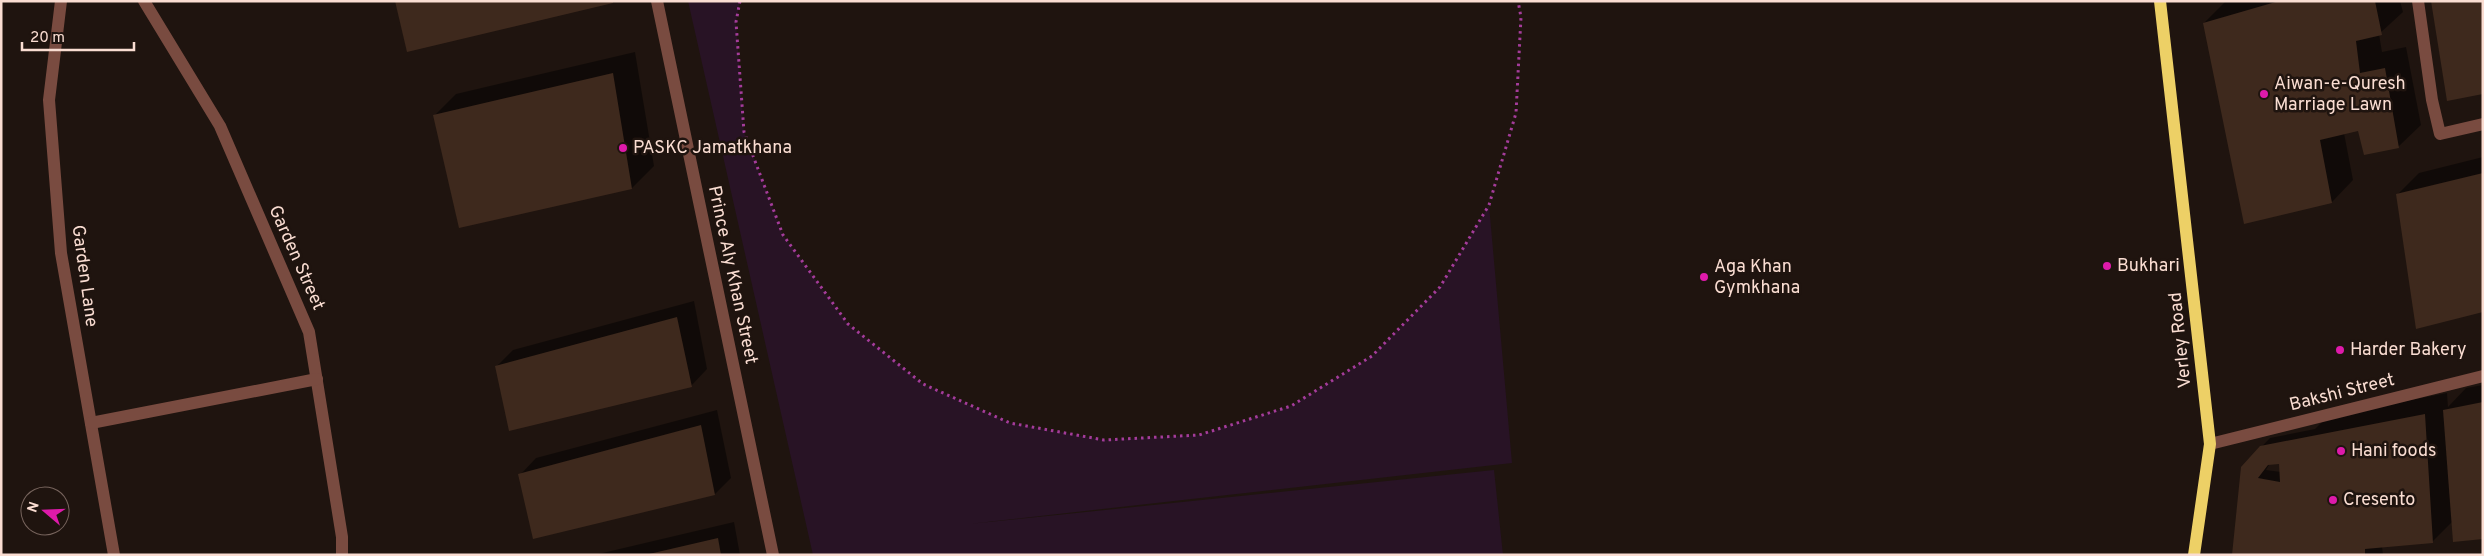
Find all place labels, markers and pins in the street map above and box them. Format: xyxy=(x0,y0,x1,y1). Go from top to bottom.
place label: Aiwan-e-Quresh Marriage Lawn xyxy=(2274,73,2406,117)
marker: Aiwan-e-Quresh Marriage Lawn xyxy=(2258,88,2270,100)
place label: PASKC Jamatkhana xyxy=(633,137,792,160)
marker: PASKC Jamatkhana xyxy=(617,142,629,154)
place label: Bukhari xyxy=(2117,255,2180,278)
place label: Aga Khan Gymkhana xyxy=(1714,256,1800,300)
marker: Bukhari xyxy=(2101,260,2113,272)
marker: Aga Khan Gymkhana xyxy=(1698,271,1710,283)
place label: Harder Bakery xyxy=(2350,339,2467,362)
marker: Harder Bakery xyxy=(2334,344,2346,356)
place label: Hani foods xyxy=(2351,440,2436,463)
marker: Hani foods xyxy=(2335,445,2347,457)
place label: Cresento xyxy=(2343,489,2415,512)
marker: Cresento xyxy=(2327,494,2339,506)

